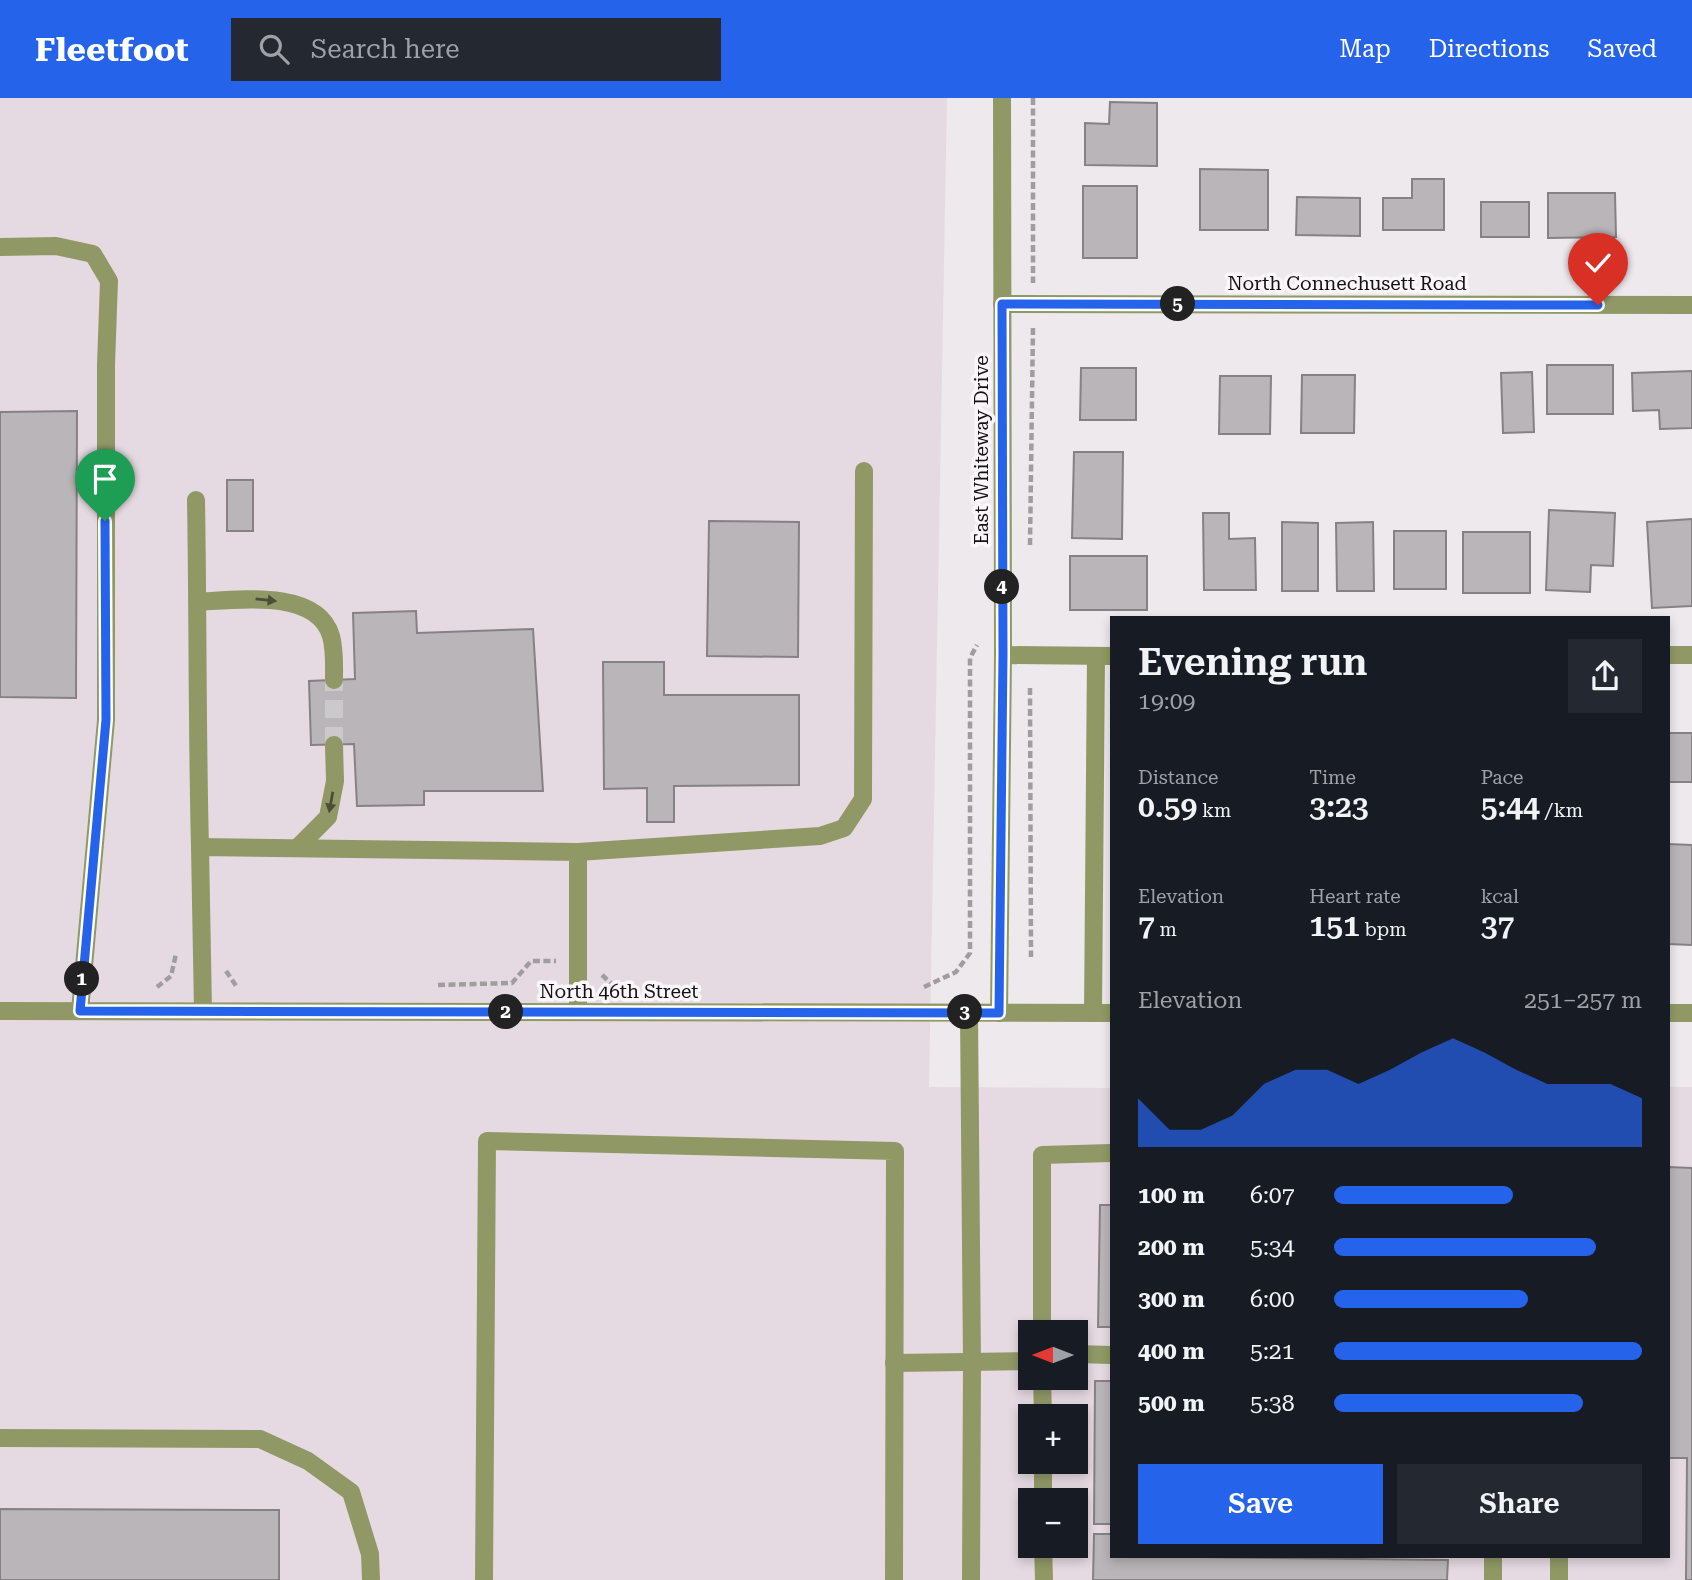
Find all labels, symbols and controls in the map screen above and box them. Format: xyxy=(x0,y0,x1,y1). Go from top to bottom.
search box xyxy=(231,18,721,81)
text: Fleetfoot xyxy=(35,30,189,69)
icon: search xyxy=(255,30,293,68)
text: Search here xyxy=(311,34,460,64)
text: Map xyxy=(1339,35,1391,63)
text: Directions xyxy=(1429,35,1549,63)
text: Saved xyxy=(1587,35,1657,63)
pin xyxy=(1568,233,1628,305)
icon: check xyxy=(1579,244,1617,282)
street label: North Connechusett Road xyxy=(1227,272,1467,295)
pin: 5 xyxy=(1160,286,1196,322)
text: 5 xyxy=(1172,292,1183,315)
street label: East Whiteway Drive xyxy=(970,355,993,545)
pin xyxy=(75,449,135,521)
icon: arrive xyxy=(86,460,124,498)
pin: 4 xyxy=(984,570,1020,604)
text: 4 xyxy=(996,575,1007,598)
one-way arrow xyxy=(255,595,277,606)
button: share xyxy=(1568,639,1642,713)
text: Evening run xyxy=(1138,640,1367,684)
text: 19:09 xyxy=(1138,688,1195,715)
text: Distance xyxy=(1138,766,1218,789)
text: Time xyxy=(1309,766,1356,789)
text: Pace xyxy=(1481,766,1524,789)
text: 0.59 xyxy=(1138,789,1197,824)
text: 3:23 xyxy=(1309,789,1369,824)
text: 5:44 xyxy=(1481,789,1540,824)
one-way arrow xyxy=(325,791,336,813)
text: km xyxy=(1197,799,1231,822)
text: /km xyxy=(1540,799,1583,822)
text: Elevation xyxy=(1138,885,1224,908)
text: Heart rate xyxy=(1309,885,1401,908)
text: kcal xyxy=(1481,885,1519,908)
text: 7 xyxy=(1138,908,1155,943)
text: 151 xyxy=(1309,908,1360,943)
text: 37 xyxy=(1481,908,1514,943)
text: m xyxy=(1155,918,1177,941)
text: bpm xyxy=(1360,918,1407,941)
pin: 1 xyxy=(64,962,100,996)
text: 1 xyxy=(76,967,87,990)
street label: North 46th Street xyxy=(540,980,698,1003)
text: Elevation xyxy=(1138,987,1242,1014)
text: 251–257 m xyxy=(1524,987,1642,1014)
pin: 2 xyxy=(489,995,524,1030)
pin: 3 xyxy=(948,995,982,1030)
text: 2 xyxy=(500,1000,511,1023)
text: 3 xyxy=(959,1000,970,1023)
text: 100 m xyxy=(1138,1182,1205,1209)
text: 6:07 xyxy=(1250,1182,1295,1209)
text: 200 m xyxy=(1138,1234,1205,1261)
text: 5:34 xyxy=(1250,1234,1295,1261)
text: 300 m xyxy=(1138,1286,1205,1313)
text: 6:00 xyxy=(1250,1286,1295,1313)
north arrow xyxy=(1018,1320,1088,1390)
map controls xyxy=(1018,1320,1088,1558)
text: 400 m xyxy=(1138,1338,1205,1365)
text: 5:21 xyxy=(1250,1338,1295,1365)
text: 500 m xyxy=(1138,1390,1205,1417)
text: 5:38 xyxy=(1250,1390,1295,1417)
button: + xyxy=(1018,1404,1088,1474)
button: Save xyxy=(1138,1464,1383,1544)
button: Share xyxy=(1397,1464,1642,1544)
button: − xyxy=(1018,1488,1088,1558)

